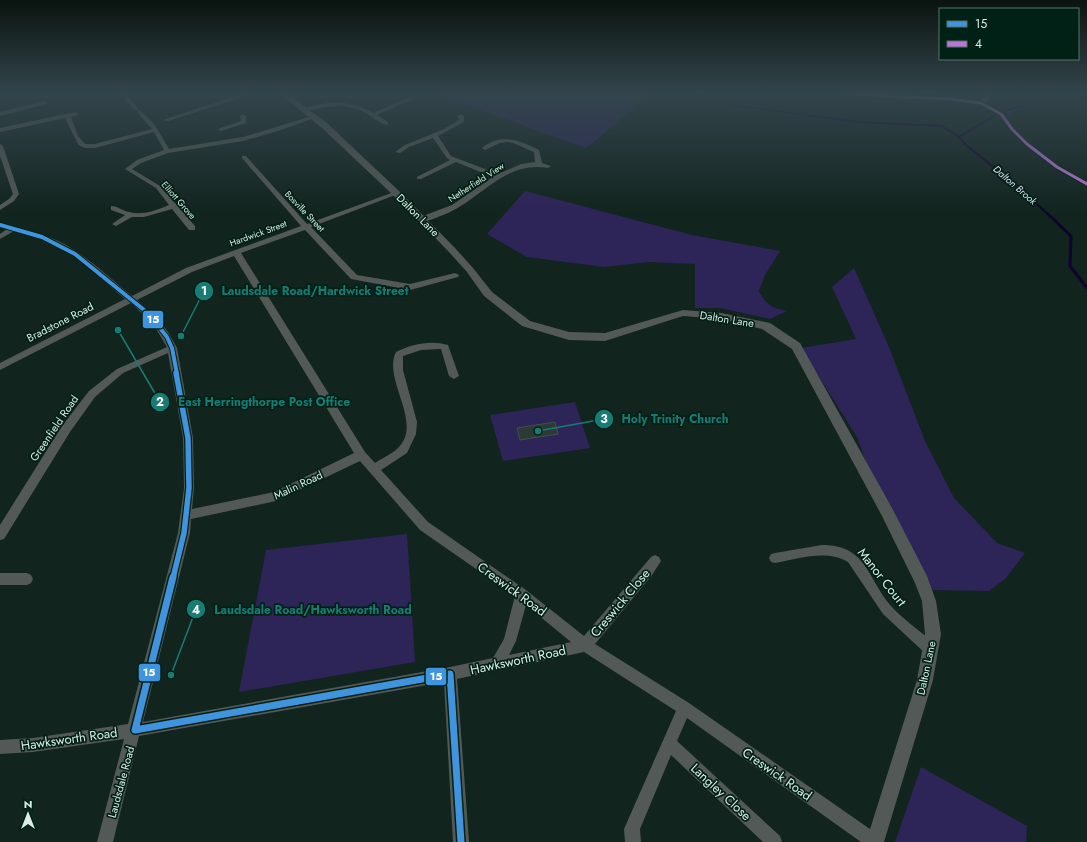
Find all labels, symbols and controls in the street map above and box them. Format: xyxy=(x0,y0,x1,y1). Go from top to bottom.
legend xyxy=(939,8,1079,60)
text: 15 xyxy=(975,15,987,33)
text: 4 xyxy=(975,35,982,53)
street label: Netherfield View xyxy=(445,158,507,205)
water label: Dalton Brook xyxy=(990,162,1041,209)
street label: Elliott Grove xyxy=(159,178,199,222)
street label: Bosville Street xyxy=(282,188,329,235)
street label: Dalton Lane xyxy=(393,190,443,240)
street label: Hardwick Street xyxy=(228,216,289,249)
callout: Laudsdale Road/Hardwick Street xyxy=(194,279,417,303)
text: 1 xyxy=(201,282,207,300)
text: Laudsdale Road/Hardwick Street xyxy=(222,282,409,300)
street label: Bradstone Road xyxy=(24,298,96,346)
street label: Dalton Lane xyxy=(699,307,756,331)
line badge: 15 xyxy=(142,310,164,329)
text: 15 xyxy=(147,311,159,327)
callout: East Herringthorpe Post Office xyxy=(150,390,358,414)
street label: Greenfield Road xyxy=(26,392,82,464)
text: 2 xyxy=(156,393,164,411)
text: East Herringthorpe Post Office xyxy=(178,393,350,411)
callout: Holy Trinity Church xyxy=(594,407,737,431)
text: 3 xyxy=(600,410,608,428)
text: Holy Trinity Church xyxy=(621,410,729,428)
street label: Malin Road xyxy=(271,467,325,503)
street label: Manor Court xyxy=(853,544,911,611)
street label: Creswick Road xyxy=(474,557,550,621)
street label: Creswick Close xyxy=(586,564,654,641)
callout: Laudsdale Road/Hawksworth Road xyxy=(186,597,419,621)
text: 4 xyxy=(192,601,200,619)
text: Laudsdale Road/Hawksworth Road xyxy=(214,601,412,619)
street label: Dalton Lane xyxy=(912,639,940,696)
street label: Hawksworth Road xyxy=(468,641,568,679)
line badge: 15 xyxy=(138,663,161,682)
text: 15 xyxy=(143,664,155,680)
line badge: 15 xyxy=(425,667,447,686)
text: 15 xyxy=(430,668,442,684)
street label: Hawksworth Road xyxy=(19,723,119,755)
street label: Creswick Road xyxy=(738,743,816,805)
street label: Laudsdale Road xyxy=(104,744,138,820)
street label: Langley Close xyxy=(687,759,756,825)
north arrow xyxy=(8,794,48,834)
text: N xyxy=(24,796,32,812)

